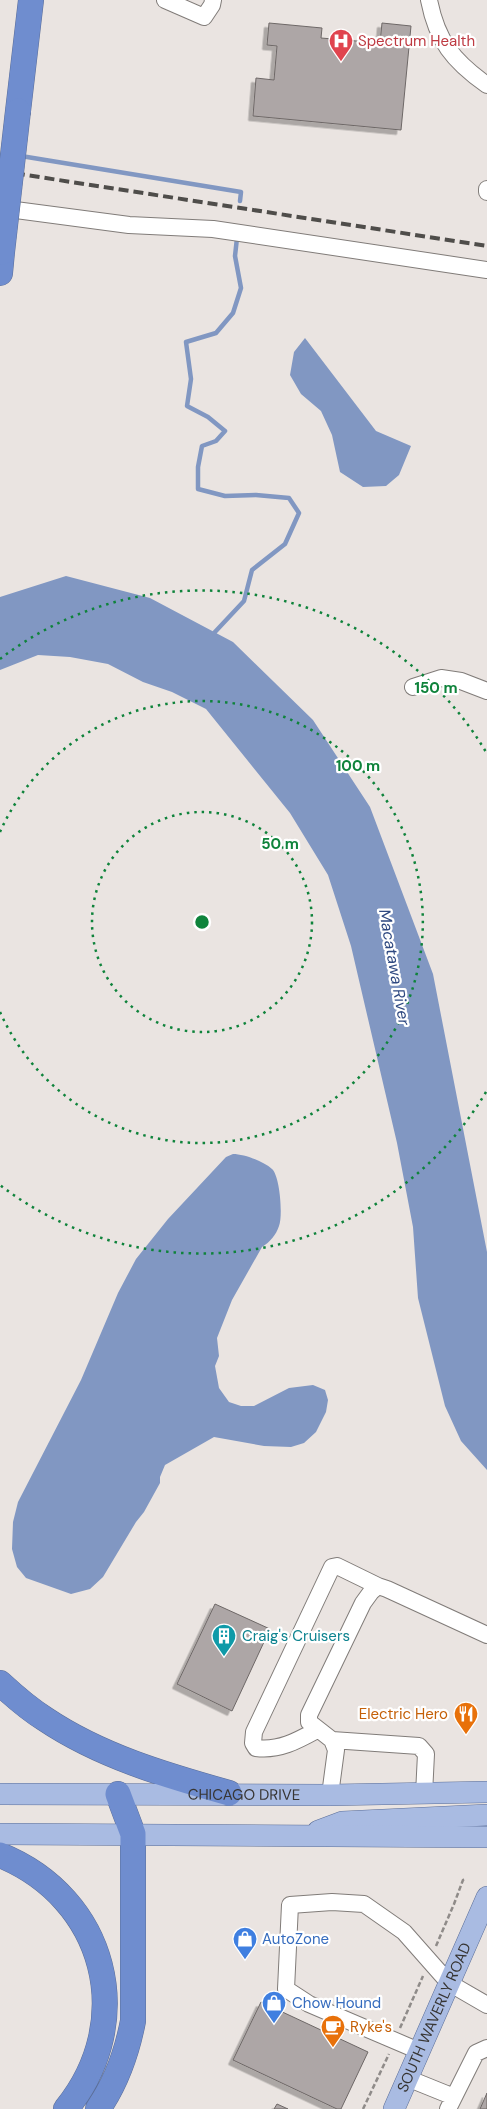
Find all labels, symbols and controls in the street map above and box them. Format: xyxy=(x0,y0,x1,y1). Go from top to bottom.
hospital icon: Spectrum Health xyxy=(328,28,354,62)
place label: Spectrum Health xyxy=(358,31,475,51)
text: 150 m xyxy=(415,678,458,698)
text: 100 m xyxy=(336,756,380,776)
text: 50 m xyxy=(261,834,299,854)
water label: Macatawa River xyxy=(374,907,415,1028)
centre of rings xyxy=(193,913,211,931)
building icon: Craig's Cruisers xyxy=(211,1623,237,1657)
place label: Craig's Cruisers xyxy=(242,1626,350,1646)
restaurant icon: Electric Hero xyxy=(453,1701,479,1735)
place label: Electric Hero xyxy=(359,1704,448,1724)
street label: CHICAGO DRIVE xyxy=(188,1785,300,1805)
shop icon: AutoZone xyxy=(232,1926,258,1960)
place label: AutoZone xyxy=(262,1929,329,1949)
street label: SOUTH WAVERLY ROAD xyxy=(393,1939,476,2095)
shop icon: Chow Hound xyxy=(261,1990,287,2024)
place label: Chow Hound xyxy=(292,1993,381,2013)
cafe icon: Ryke's xyxy=(320,2014,346,2048)
place label: Ryke's xyxy=(350,2017,392,2037)

